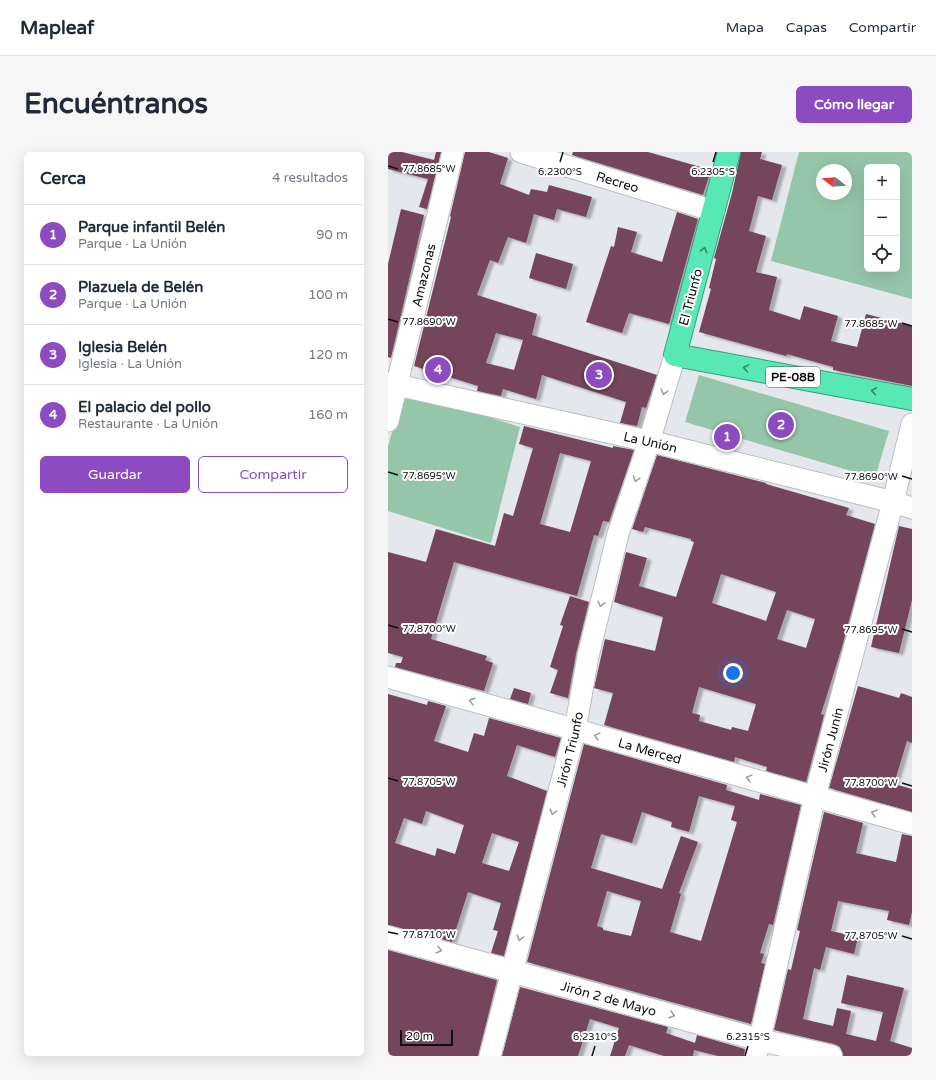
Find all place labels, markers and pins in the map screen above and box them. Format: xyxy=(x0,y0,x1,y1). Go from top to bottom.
pin: 4 xyxy=(425,355,451,385)
pin: 3 xyxy=(586,360,612,390)
pin: 2 xyxy=(768,410,794,440)
pin: 1 xyxy=(714,422,740,452)

